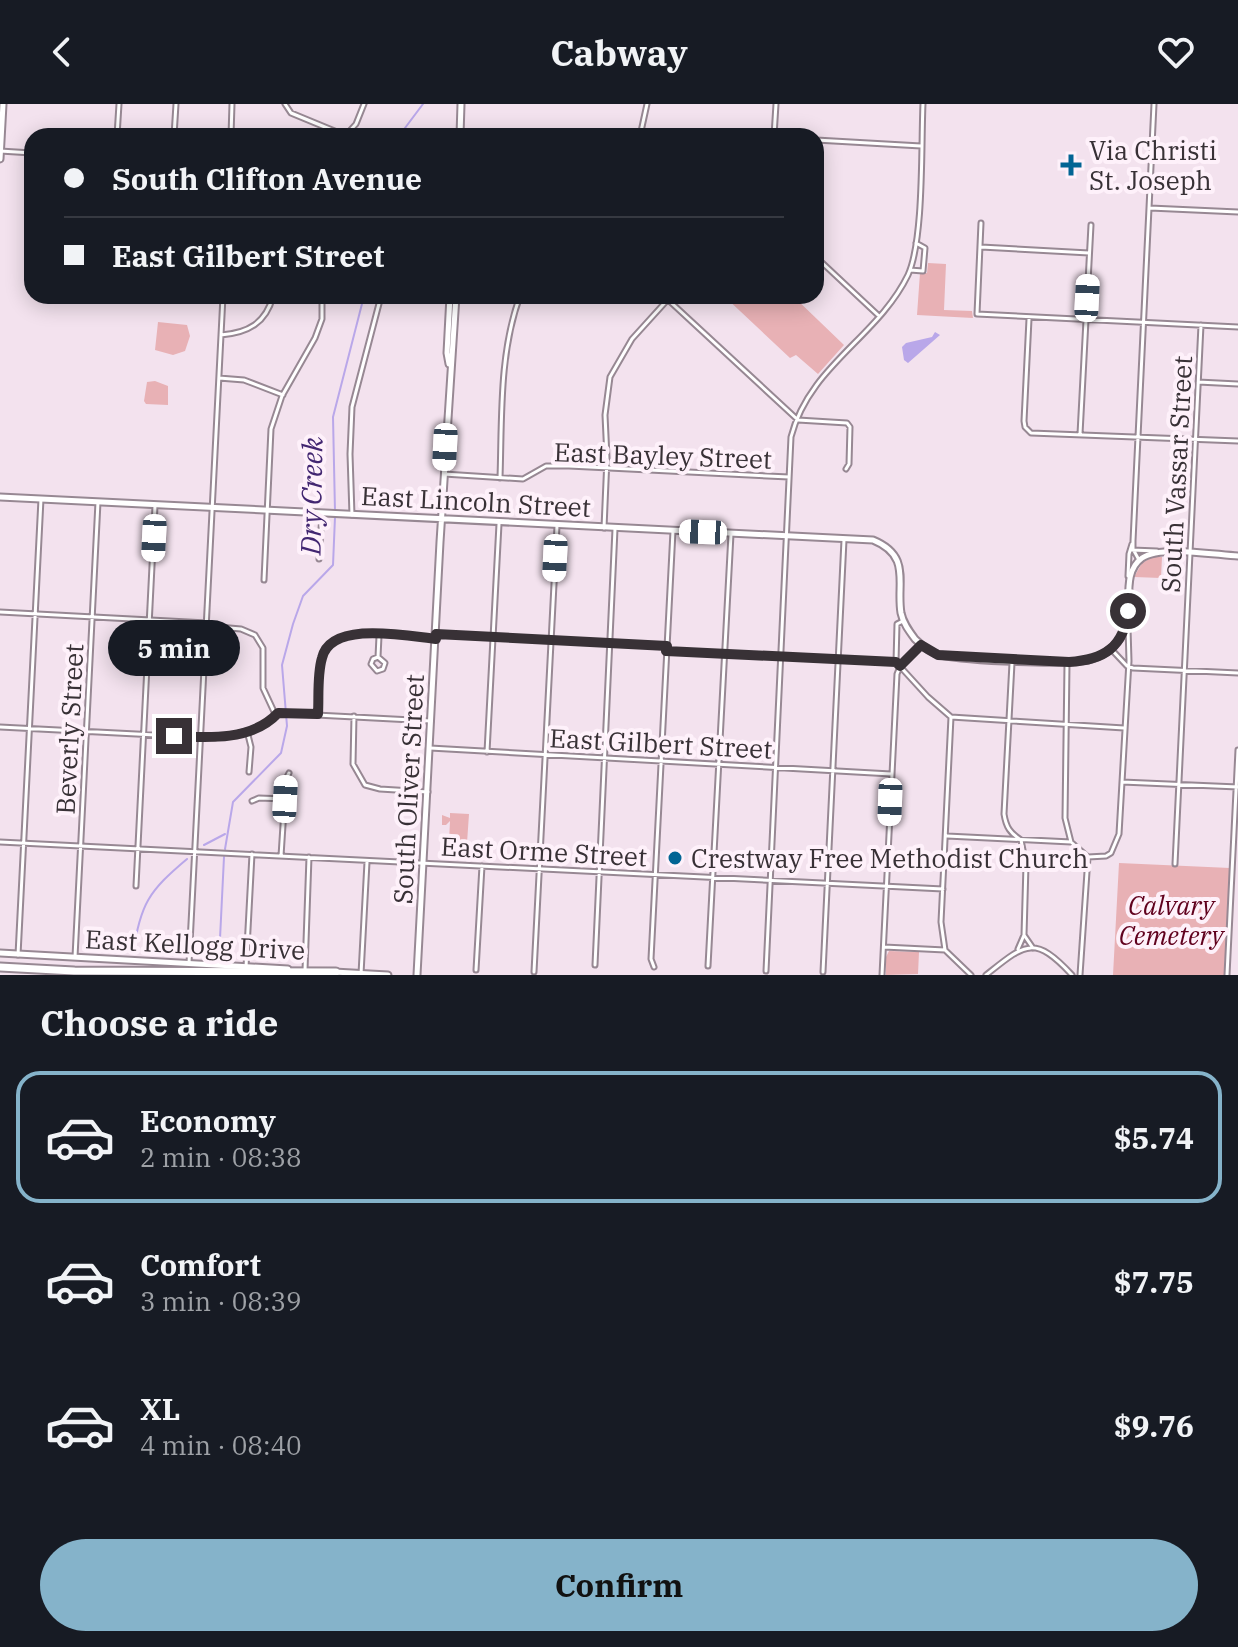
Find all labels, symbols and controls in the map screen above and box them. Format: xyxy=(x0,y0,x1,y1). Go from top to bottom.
text: Cabway xyxy=(550,29,688,76)
icon: back xyxy=(40,30,84,74)
icon: heart xyxy=(1154,30,1198,74)
place label: Via Christi St. Joseph xyxy=(1089,133,1217,197)
marker: Via Christi St. Joseph xyxy=(1060,154,1082,176)
text: South Clifton Avenue xyxy=(112,159,422,198)
text: East Gilbert Street xyxy=(112,236,384,275)
car xyxy=(1074,273,1100,323)
street label: South Vassar Street xyxy=(1153,355,1199,593)
car xyxy=(432,422,458,472)
street label: East Bayley Street xyxy=(553,434,773,476)
water label: Dry Creek xyxy=(291,436,331,556)
street label: East Lincoln Street xyxy=(360,478,592,524)
car xyxy=(141,513,167,563)
car xyxy=(679,519,727,545)
car xyxy=(542,533,568,583)
route start xyxy=(1110,593,1146,629)
callout: 5 min xyxy=(108,620,240,676)
text: 5 min xyxy=(138,631,210,665)
street label: Beverly Street xyxy=(48,643,90,815)
street label: South Oliver Street xyxy=(385,673,431,905)
route end xyxy=(156,718,192,754)
street label: East Gilbert Street xyxy=(549,720,773,766)
car xyxy=(272,774,298,824)
car xyxy=(877,778,903,826)
street label: East Orme Street xyxy=(440,829,648,873)
place label: Crestway Free Methodist Church xyxy=(691,841,1089,875)
marker: Crestway Free Methodist Church xyxy=(666,849,684,867)
park label: Calvary Cemetery xyxy=(1119,888,1225,952)
street label: East Kellogg Drive xyxy=(84,921,306,967)
text: Choose a ride xyxy=(40,999,279,1046)
icon: car xyxy=(44,1101,116,1173)
text: Economy xyxy=(140,1101,276,1140)
text: $5.74 xyxy=(1114,1118,1194,1157)
text: 2 min · 08:38 xyxy=(140,1140,302,1174)
icon: car xyxy=(44,1245,116,1317)
text: Comfort xyxy=(140,1245,261,1284)
text: $7.75 xyxy=(1114,1262,1194,1301)
text: 3 min · 08:39 xyxy=(140,1284,302,1318)
icon: car xyxy=(44,1389,116,1461)
text: XL xyxy=(140,1389,180,1428)
text: $9.76 xyxy=(1114,1406,1194,1445)
text: 4 min · 08:40 xyxy=(140,1428,302,1462)
button: Confirm xyxy=(40,1539,1198,1631)

